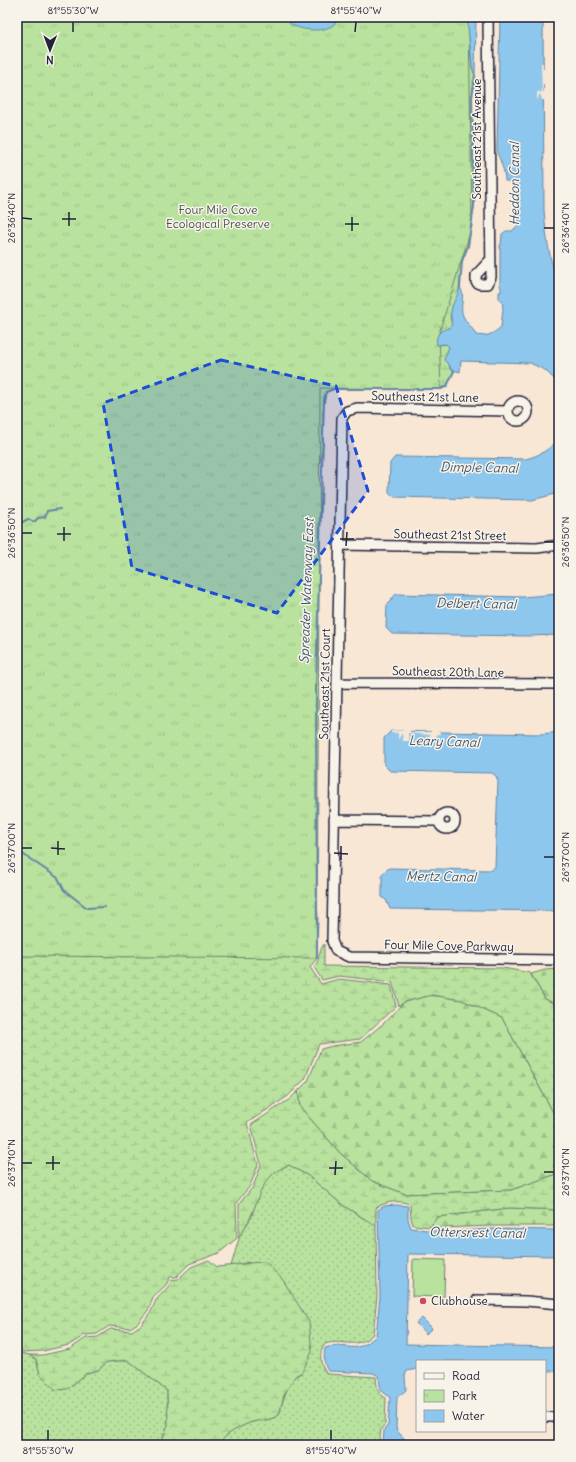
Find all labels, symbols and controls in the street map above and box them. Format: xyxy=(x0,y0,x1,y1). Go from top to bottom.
text: 81°55'30"W xyxy=(47,4,99,17)
text: 81°55'40"W xyxy=(330,4,382,17)
north arrow xyxy=(30,30,70,70)
text: N xyxy=(46,53,54,67)
street label: Southeast 21st Avenue xyxy=(469,79,484,200)
water label: Heddon Canal xyxy=(506,140,523,226)
text: 26°36'40"N xyxy=(5,193,18,243)
park label: Four Mile Cove Ecological Preserve xyxy=(166,202,270,231)
text: 26°36'40"N xyxy=(559,203,572,253)
street label: Southeast 21st Lane xyxy=(371,388,479,405)
water label: Dimple Canal xyxy=(440,458,520,477)
text: 26°36'50"N xyxy=(5,508,18,558)
water label: Spreader Waterway East xyxy=(295,516,318,664)
text: 26°36'50"N xyxy=(559,517,572,567)
street label: Southeast 21st Street xyxy=(393,526,507,543)
water label: Delbert Canal xyxy=(436,594,518,613)
street label: Southeast 21st Court xyxy=(316,628,333,740)
street label: Southeast 20th Lane xyxy=(392,663,504,680)
water label: Leary Canal xyxy=(408,732,482,751)
text: 26°37'00"N xyxy=(5,823,18,873)
text: 26°37'00"N xyxy=(559,832,572,882)
water label: Mertz Canal xyxy=(406,867,478,886)
street label: Four Mile Cove Parkway xyxy=(384,937,514,954)
text: 26°37'10"N xyxy=(5,1139,18,1187)
text: 26°37'10"N xyxy=(559,1148,572,1196)
water label: Ottersrest Canal xyxy=(429,1223,527,1242)
place label: Clubhouse xyxy=(431,1293,488,1308)
marker: Clubhouse xyxy=(418,1296,428,1306)
legend xyxy=(416,1360,546,1432)
text: Road xyxy=(452,1368,480,1383)
text: Park xyxy=(452,1388,477,1403)
text: Water xyxy=(452,1408,485,1423)
text: 81°55'30"W xyxy=(22,1444,74,1457)
text: 81°55'40"W xyxy=(305,1444,357,1457)

